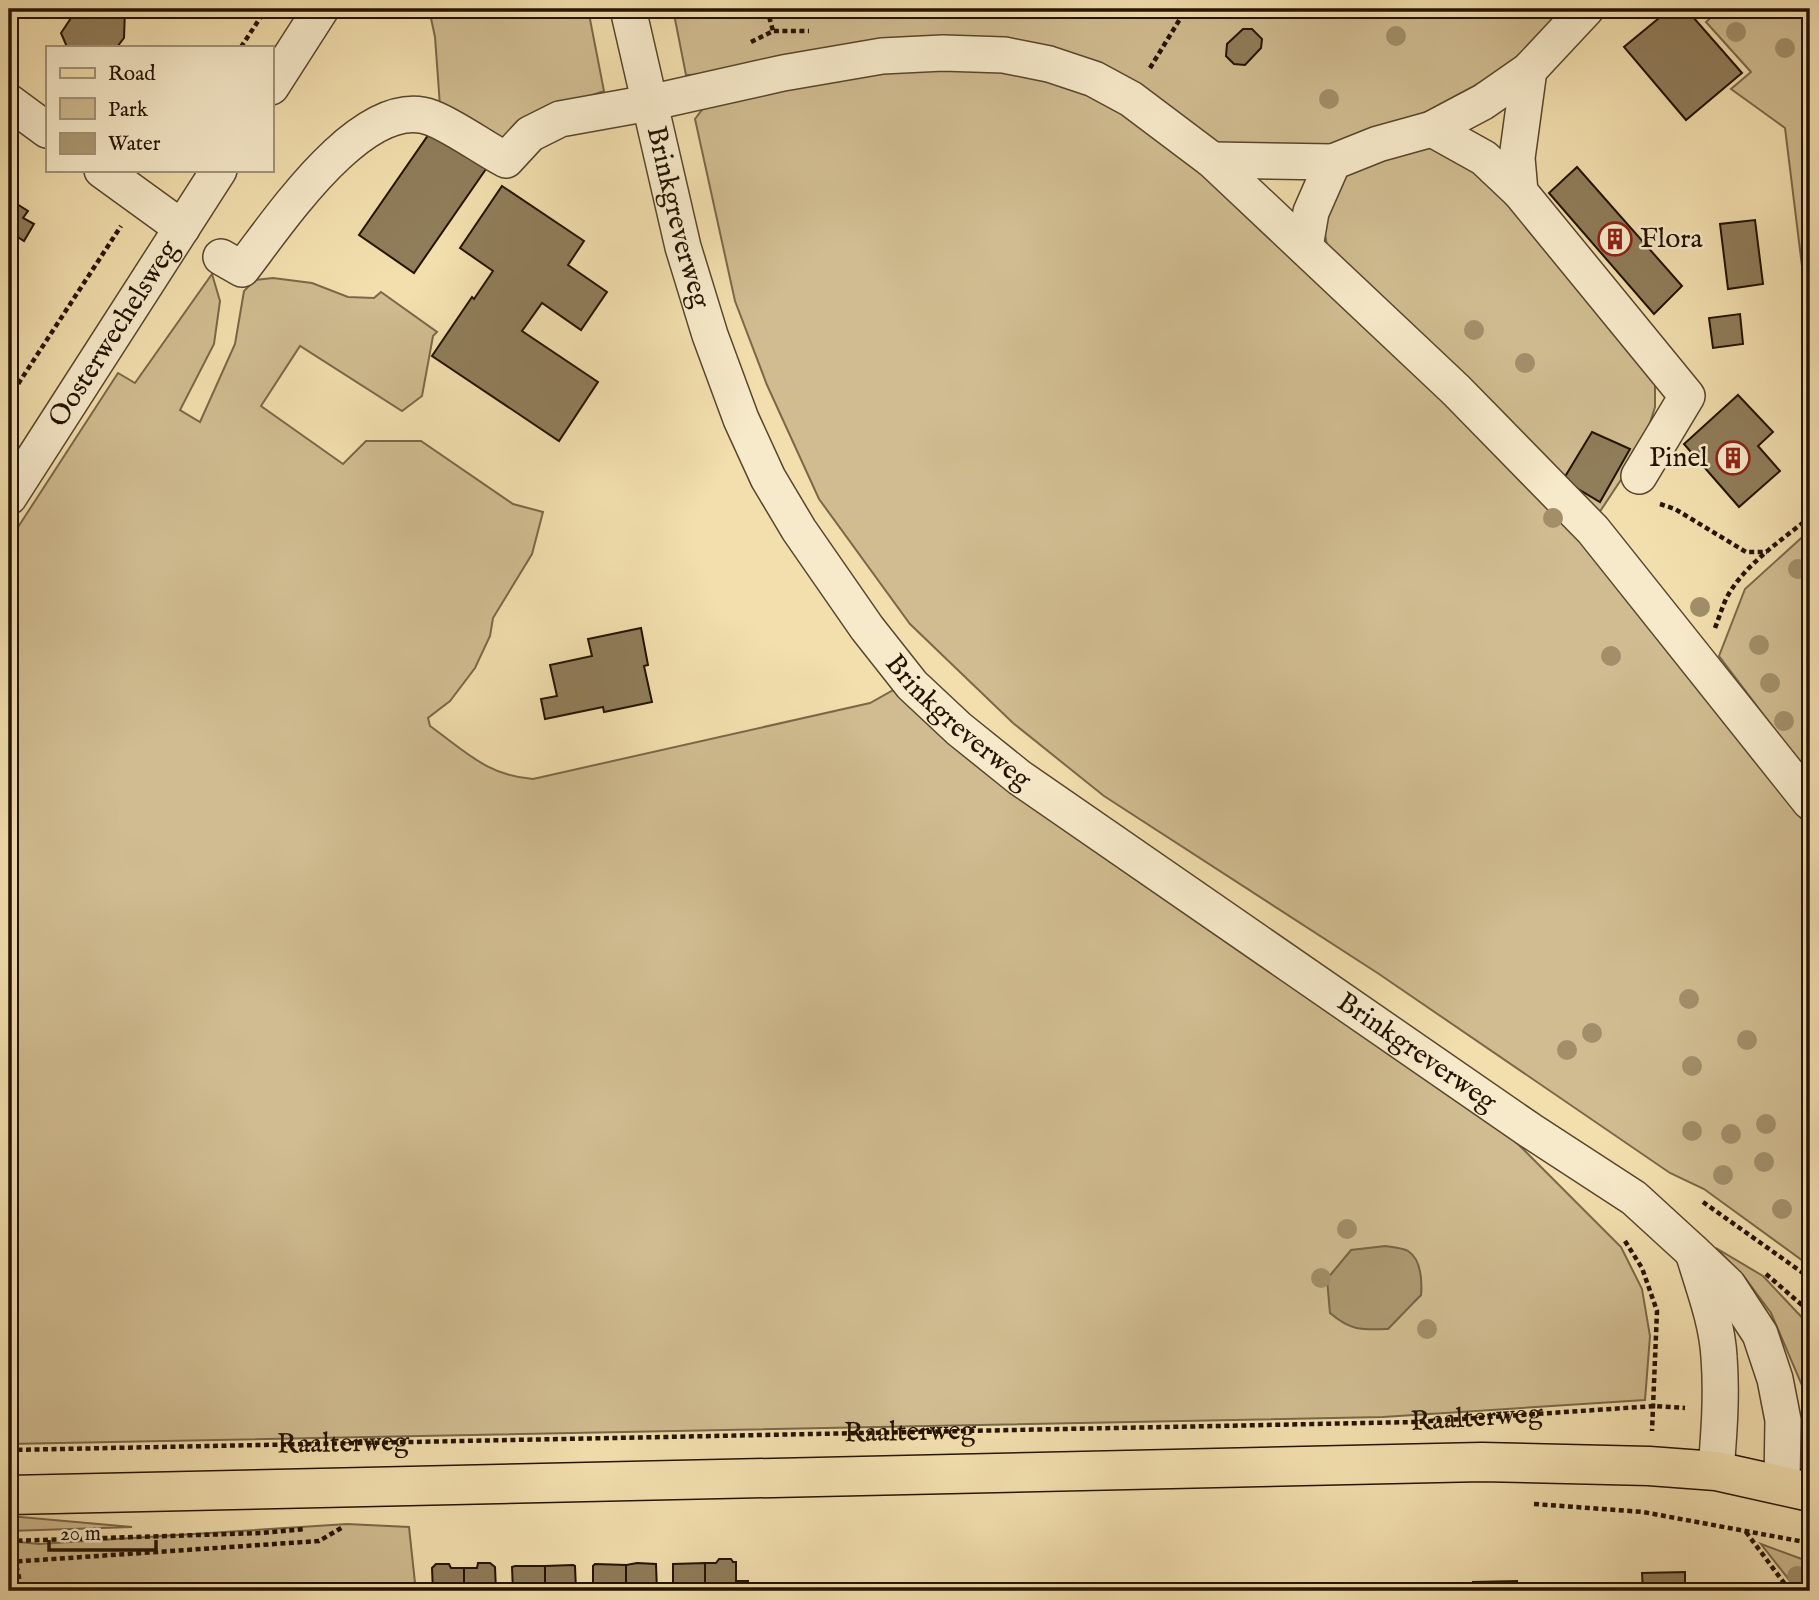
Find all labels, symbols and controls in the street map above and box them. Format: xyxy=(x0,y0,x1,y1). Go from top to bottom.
legend xyxy=(46,46,273,172)
text: Road xyxy=(108,61,156,88)
text: Park xyxy=(108,97,149,124)
street label: Brinkgreverweg xyxy=(638,123,718,313)
text: Water xyxy=(108,131,161,158)
building icon: Flora xyxy=(1596,220,1634,258)
place label: Flora xyxy=(1640,222,1704,257)
street label: Oosterwechelsweg xyxy=(41,233,187,434)
building icon: Pinel xyxy=(1714,439,1752,477)
place label: Pinel xyxy=(1649,441,1708,476)
street label: Brinkgreverweg xyxy=(877,647,1038,798)
street label: Brinkgreverweg xyxy=(1330,985,1504,1120)
street label: Raalterweg xyxy=(1409,1396,1544,1440)
street label: Raalterweg xyxy=(843,1413,977,1451)
street label: Raalterweg xyxy=(277,1425,410,1462)
scale bar xyxy=(49,1509,156,1553)
text: 20 m xyxy=(60,1521,101,1548)

